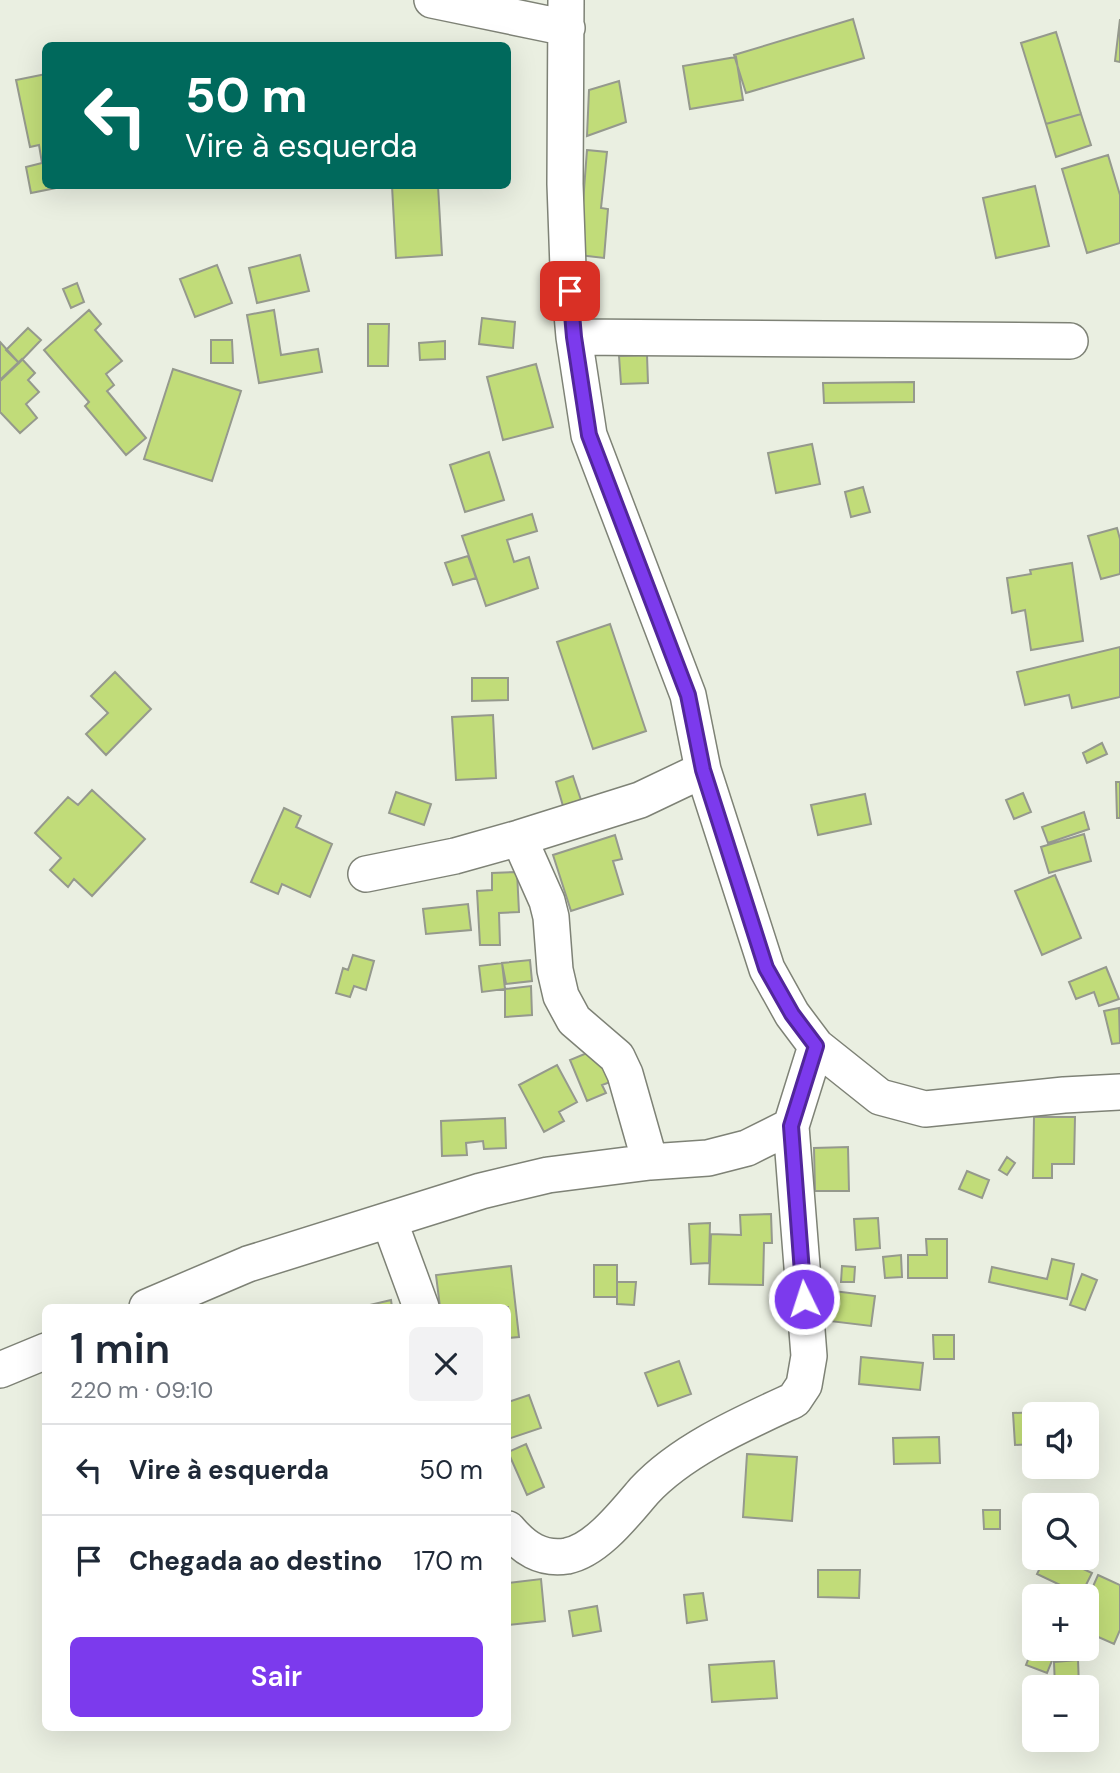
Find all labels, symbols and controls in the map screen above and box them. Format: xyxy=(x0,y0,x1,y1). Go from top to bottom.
text: 50 m xyxy=(185,63,308,127)
icon: left xyxy=(70,70,161,161)
text: Vire à esquerda xyxy=(185,125,417,167)
pin xyxy=(540,261,600,321)
icon: arrive xyxy=(551,272,589,310)
position arrow xyxy=(767,1262,841,1336)
text: 1 min xyxy=(70,1321,170,1376)
button: close xyxy=(409,1327,483,1401)
text: 220 m · 09:10 xyxy=(70,1375,213,1405)
map controls xyxy=(1022,1402,1099,1752)
button: sound xyxy=(1022,1402,1099,1479)
icon: left xyxy=(70,1451,108,1489)
text: Vire à esquerda xyxy=(129,1453,329,1487)
text: 50 m xyxy=(419,1453,483,1487)
button: search xyxy=(1022,1493,1099,1570)
icon: arrive xyxy=(70,1542,108,1580)
text: Chegada ao destino xyxy=(129,1544,382,1578)
text: 170 m xyxy=(414,1544,483,1578)
button: + xyxy=(1022,1584,1099,1661)
button: Sair xyxy=(70,1637,483,1717)
button: − xyxy=(1022,1675,1099,1752)

